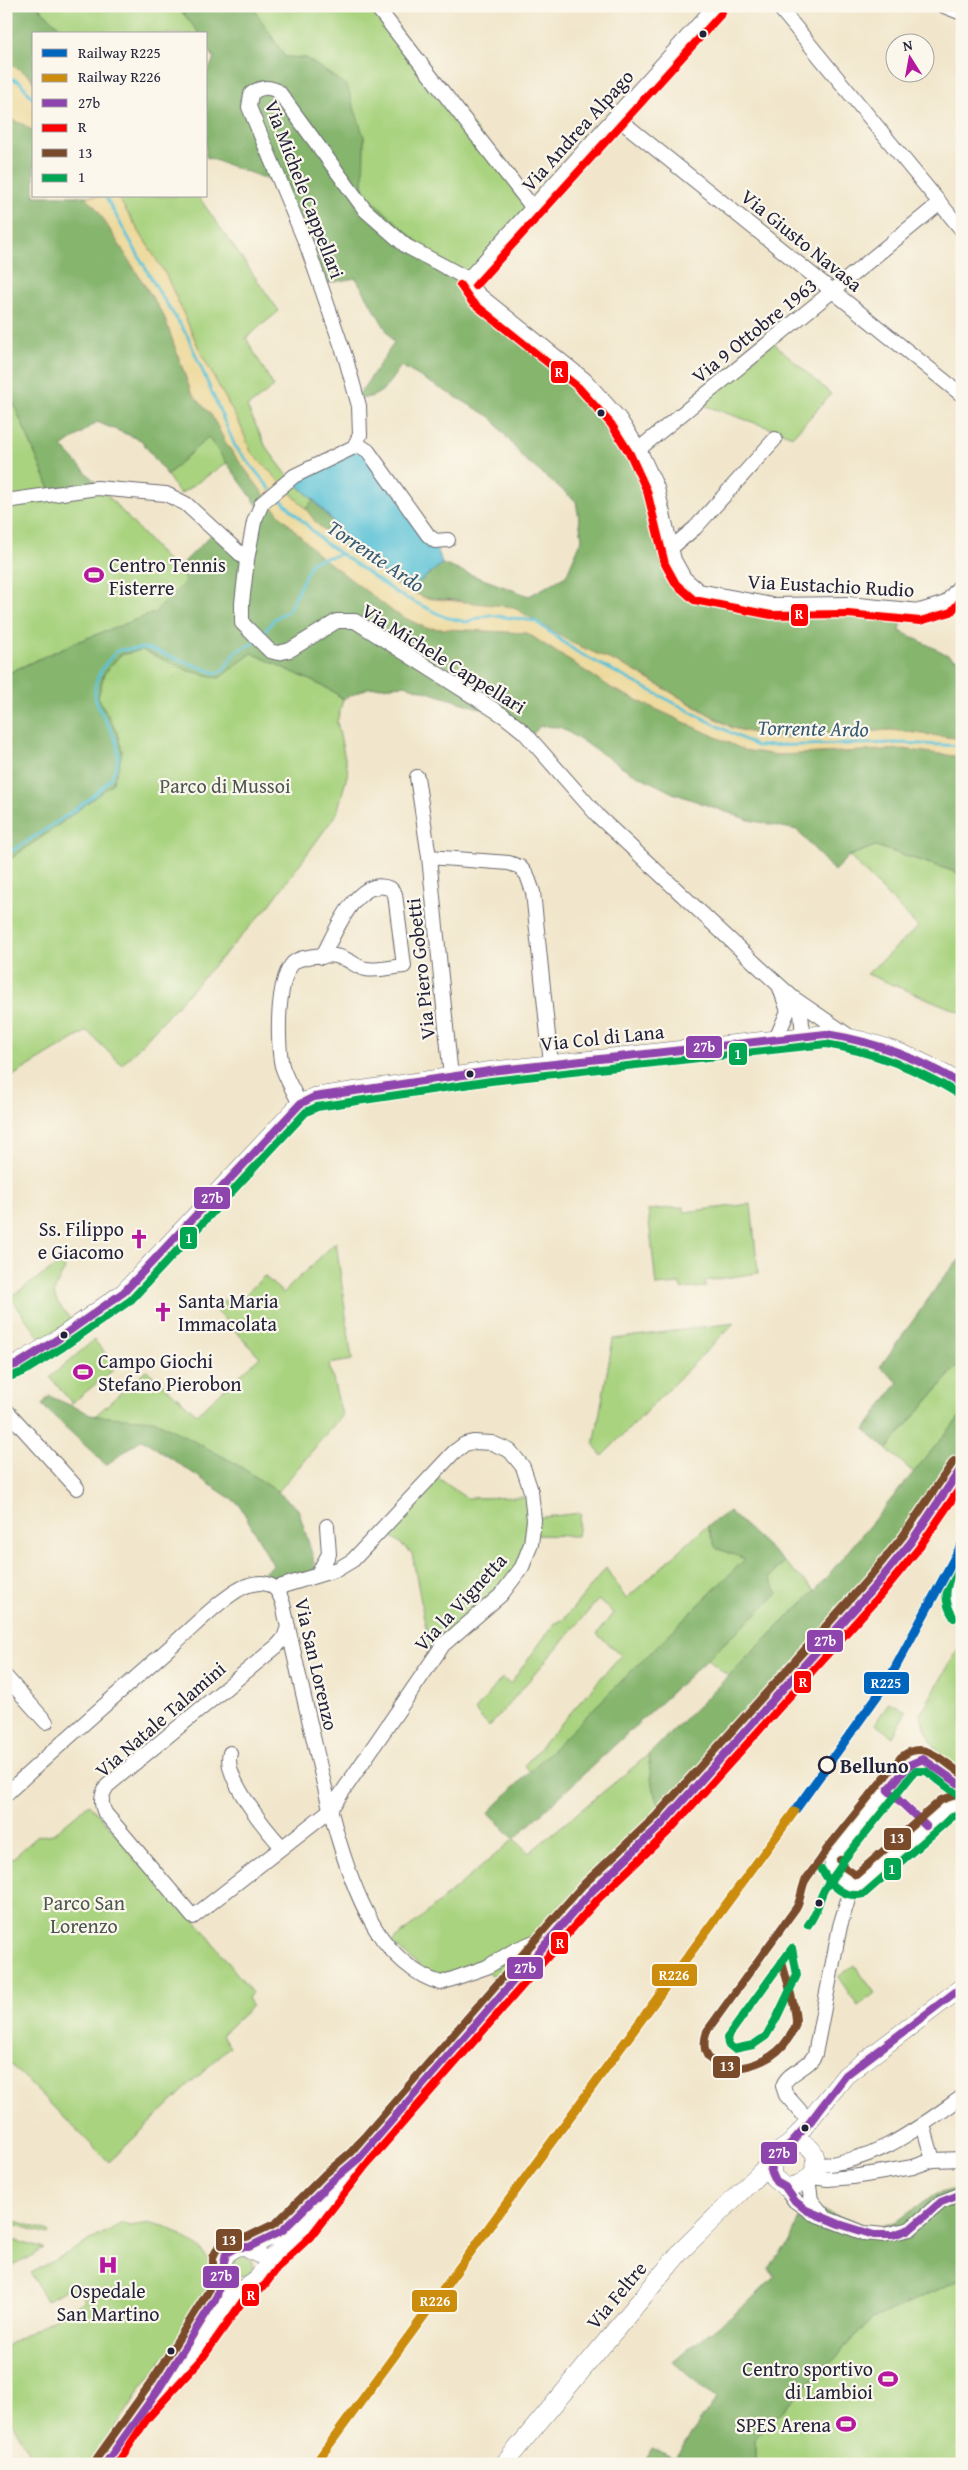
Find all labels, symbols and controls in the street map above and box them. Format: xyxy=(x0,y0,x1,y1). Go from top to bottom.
unlabelled marker xyxy=(698,29,708,39)
legend xyxy=(32,32,208,198)
north arrow xyxy=(886,32,936,82)
text: N xyxy=(901,34,915,56)
text: Railway R225 xyxy=(78,42,161,63)
street label: Via Andrea Alpago xyxy=(514,62,640,198)
text: Railway R226 xyxy=(78,66,161,87)
text: 27b xyxy=(78,92,100,113)
street label: Via Michele Cappellari xyxy=(258,96,353,283)
text: R xyxy=(78,116,87,137)
text: 13 xyxy=(78,142,92,163)
text: 1 xyxy=(78,166,85,187)
street label: Via Giusto Navasa xyxy=(735,182,869,299)
street label: Via 9 Ottobre 1963 xyxy=(685,270,823,390)
line badge: R xyxy=(550,360,569,384)
text: R xyxy=(555,362,564,382)
unlabelled marker xyxy=(596,408,606,418)
water label: Torrente Ardo xyxy=(321,512,431,600)
place label: Centro Tennis Fisterre xyxy=(109,550,226,602)
sports icon: Centro Tennis Fisterre xyxy=(83,564,105,586)
street label: Via Eustachio Rudio xyxy=(747,566,915,604)
street label: Via Michele Cappellari xyxy=(356,596,532,721)
line badge: R xyxy=(790,603,809,627)
text: R xyxy=(795,604,804,624)
water label: Torrente Ardo xyxy=(757,712,869,744)
park label: Parco di Mussoi xyxy=(159,771,291,800)
street label: Via Piero Gobetti xyxy=(398,896,442,1041)
street label: Via Col di Lana xyxy=(539,1016,666,1058)
line badge: 27b xyxy=(685,1035,723,1059)
text: 27b xyxy=(693,1037,715,1057)
line badge: 1 xyxy=(728,1042,748,1066)
text: 1 xyxy=(734,1044,742,1064)
unlabelled marker xyxy=(465,1069,475,1079)
line badge: 27b xyxy=(193,1186,231,1210)
text: 27b xyxy=(201,1188,223,1208)
place label: Ss. Filippo e Giacomo xyxy=(38,1214,124,1266)
line badge: 1 xyxy=(179,1226,198,1250)
church icon: Ss. Filippo e Giacomo xyxy=(128,1228,150,1250)
text: 1 xyxy=(185,1228,193,1248)
place label: Santa Maria Immacolata xyxy=(178,1286,279,1338)
church icon: Santa Maria Immacolata xyxy=(152,1301,174,1323)
unlabelled marker xyxy=(59,1330,69,1340)
place label: Campo Giochi Stefano Pierobon xyxy=(98,1346,242,1398)
sports icon: Campo Giochi Stefano Pierobon xyxy=(72,1361,94,1383)
street label: Via la Vignetta xyxy=(407,1546,514,1658)
street label: Via San Lorenzo xyxy=(288,1595,346,1733)
line badge: 27b xyxy=(806,1629,844,1653)
text: 27b xyxy=(814,1631,836,1651)
street label: Via Natale Talamini xyxy=(88,1654,232,1784)
line badge: R xyxy=(793,1670,812,1694)
line badge: R225 xyxy=(863,1671,910,1695)
text: R xyxy=(799,1672,808,1692)
text: R225 xyxy=(871,1673,901,1693)
place label: Belluno xyxy=(840,1751,909,1780)
marker: Belluno xyxy=(818,1756,836,1774)
line badge: 13 xyxy=(883,1827,912,1851)
text: 13 xyxy=(890,1828,904,1848)
line badge: 1 xyxy=(883,1857,902,1881)
text: 1 xyxy=(888,1859,896,1879)
park label: Parco San Lorenzo xyxy=(43,1888,125,1940)
unlabelled marker xyxy=(814,1898,824,1908)
line badge: R xyxy=(550,1931,569,1955)
text: R xyxy=(556,1933,565,1953)
line badge: 27b xyxy=(506,1956,544,1980)
text: 27b xyxy=(514,1958,536,1978)
line badge: R226 xyxy=(651,1963,698,1987)
text: R226 xyxy=(659,1965,689,1985)
line badge: 13 xyxy=(712,2055,741,2079)
text: 13 xyxy=(720,2056,734,2076)
unlabelled marker xyxy=(800,2123,810,2133)
line badge: 27b xyxy=(760,2141,798,2165)
text: 27b xyxy=(768,2143,790,2163)
line badge: 13 xyxy=(215,2228,243,2252)
text: 13 xyxy=(222,2230,236,2250)
hospital icon: Ospedale San Martino xyxy=(97,2254,119,2276)
street label: Via Feltre xyxy=(579,2255,653,2335)
line badge: 27b xyxy=(202,2265,240,2289)
text: 27b xyxy=(210,2266,232,2286)
place label: Ospedale San Martino xyxy=(56,2276,160,2328)
line badge: R xyxy=(241,2283,260,2307)
text: R xyxy=(247,2285,256,2305)
line badge: R226 xyxy=(411,2289,458,2313)
text: R226 xyxy=(420,2291,450,2311)
unlabelled marker xyxy=(166,2346,176,2356)
place label: Centro sportivo di Lambioi xyxy=(742,2354,873,2406)
sports icon: Centro sportivo di Lambioi xyxy=(877,2368,899,2390)
place label: SPES Arena xyxy=(736,2410,832,2439)
sports icon: SPES Arena xyxy=(835,2413,857,2435)

